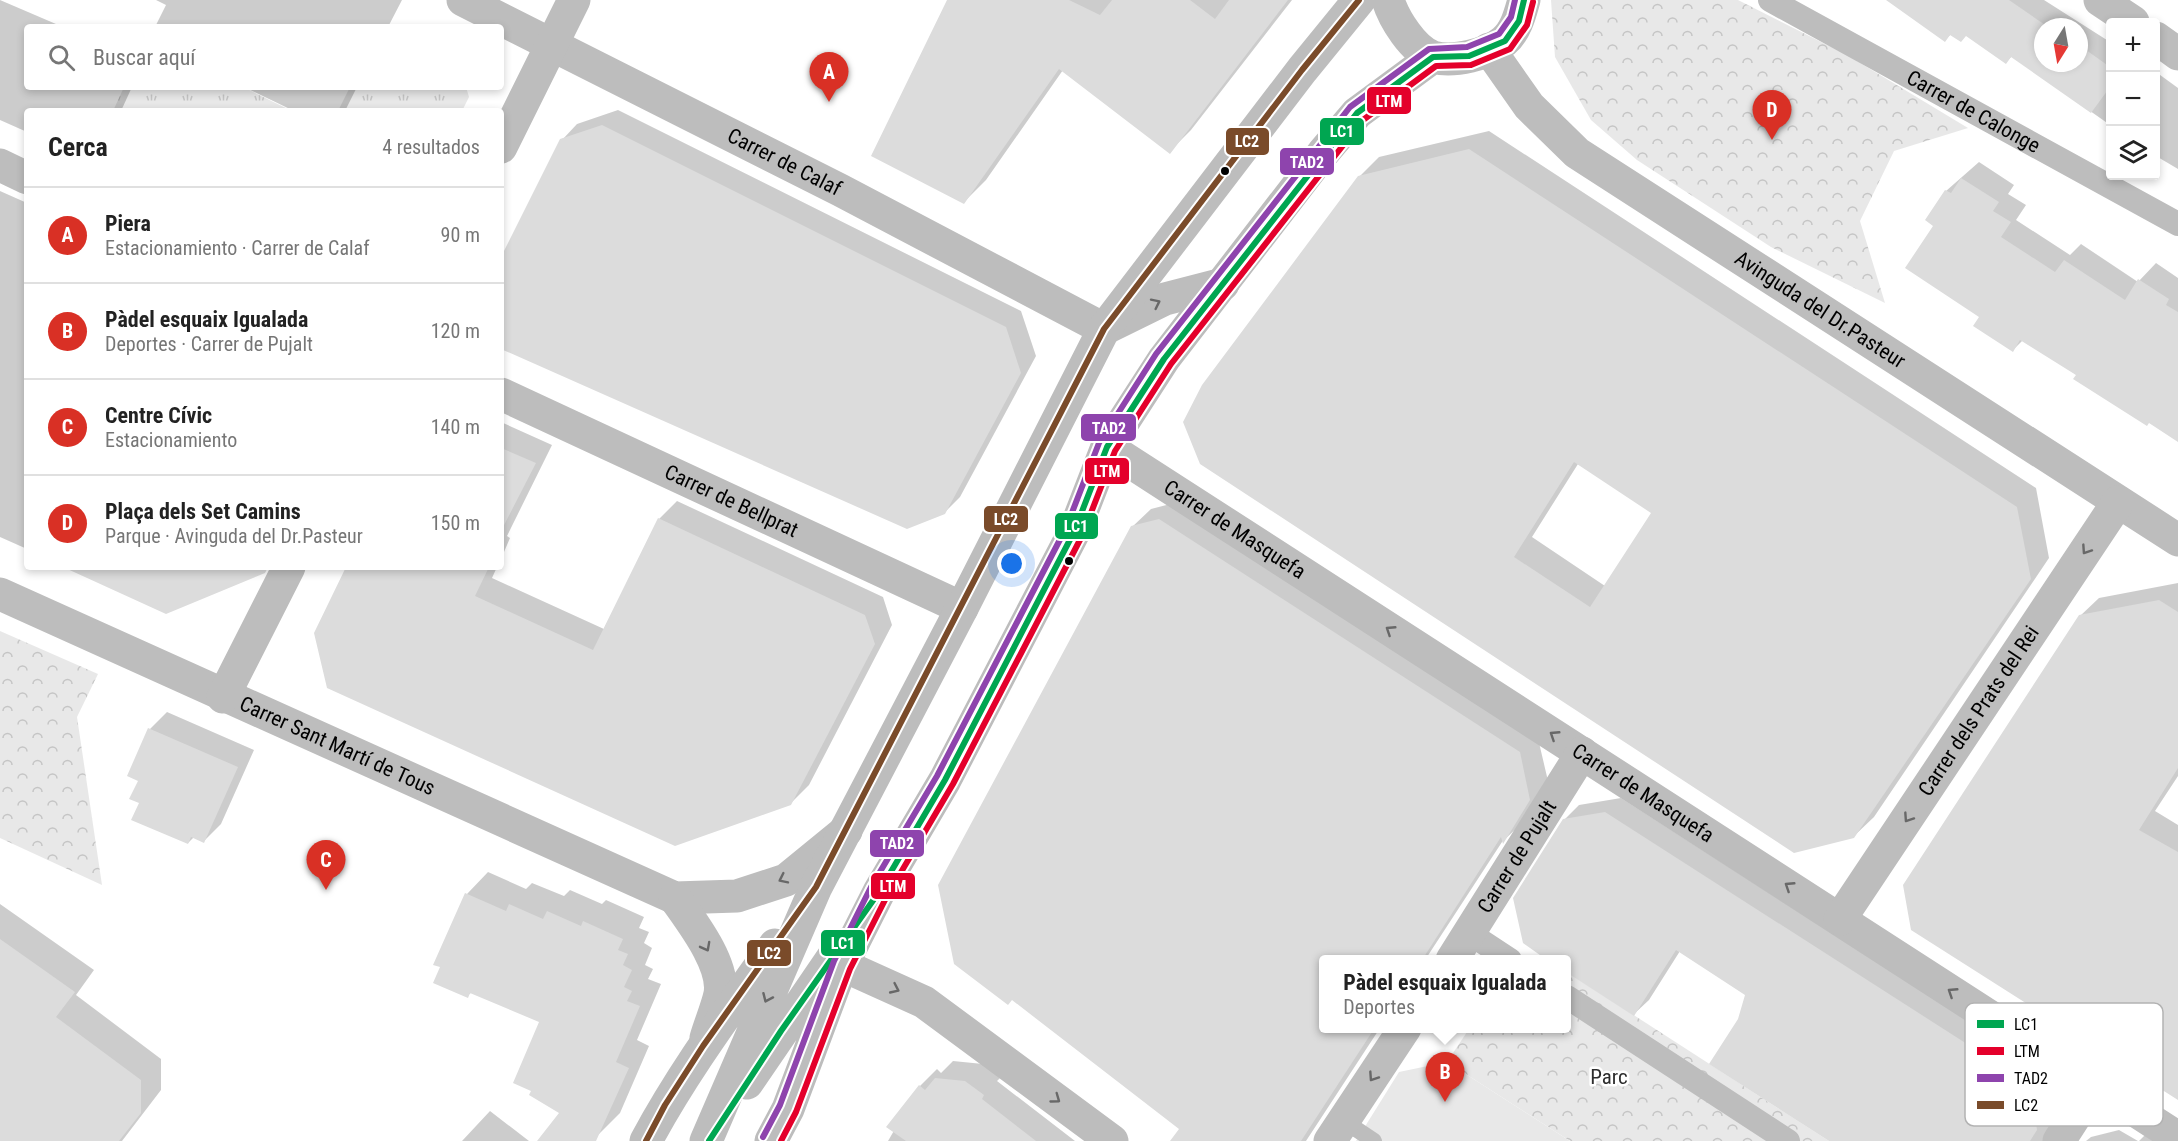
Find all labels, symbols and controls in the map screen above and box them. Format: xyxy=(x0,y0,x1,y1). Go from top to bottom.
north arrow xyxy=(2034,18,2088,72)
map controls xyxy=(2106,18,2160,180)
button: + xyxy=(2106,18,2160,72)
search box xyxy=(24,24,504,90)
icon: search xyxy=(45,41,78,74)
text: Buscar aquí xyxy=(93,45,196,70)
pin: A xyxy=(810,52,848,102)
street label: Carrer de Calonge xyxy=(1903,65,2044,158)
button: − xyxy=(2106,72,2160,126)
line badge: LTM xyxy=(1366,86,1412,115)
pin: D xyxy=(1752,90,1792,140)
text: LTM xyxy=(1376,92,1402,111)
line badge: LC1 xyxy=(1319,117,1365,146)
text: LC1 xyxy=(1330,122,1354,141)
street label: Carrer de Calaf xyxy=(724,123,846,201)
button: layers xyxy=(2106,126,2160,180)
line badge: LC2 xyxy=(1225,127,1270,156)
text: Cerca xyxy=(48,132,108,162)
text: LC2 xyxy=(1235,132,1259,151)
text: 4 resultados xyxy=(382,135,480,159)
line badge: TAD2 xyxy=(1279,147,1335,176)
text: TAD2 xyxy=(1290,153,1324,172)
unlabelled marker xyxy=(1219,165,1231,177)
text: Piera xyxy=(105,211,151,236)
text: A xyxy=(62,223,73,247)
text: 90 m xyxy=(441,223,480,247)
text: Estacionamiento · Carrer de Calaf xyxy=(105,236,370,260)
street label: Avinguda del Dr.Pasteur xyxy=(1730,246,1910,373)
one-way arrow xyxy=(1150,299,1161,311)
text: Pàdel esquaix Igualada xyxy=(105,307,308,332)
text: B xyxy=(62,319,73,343)
text: 120 m xyxy=(431,319,480,343)
text: Deportes · Carrer de Pujalt xyxy=(105,332,313,356)
text: Centre Cívic xyxy=(105,403,212,428)
line badge: TAD2 xyxy=(1080,413,1137,442)
text: C xyxy=(62,415,73,439)
text: 140 m xyxy=(431,415,480,439)
text: TAD2 xyxy=(1092,419,1126,438)
text: Estacionamiento xyxy=(105,428,237,452)
line badge: LTM xyxy=(1084,457,1130,485)
street label: Carrer de Bellprat xyxy=(661,460,802,542)
text: LTM xyxy=(1094,462,1120,481)
street label: Carrer de Masquefa xyxy=(1160,475,1310,584)
text: Plaça dels Set Camins xyxy=(105,499,301,524)
line badge: LC2 xyxy=(983,505,1029,533)
text: LC2 xyxy=(994,510,1018,529)
text: D xyxy=(62,511,73,535)
text: 150 m xyxy=(431,511,480,535)
line badge: LC1 xyxy=(1054,512,1099,540)
text: LC1 xyxy=(1064,517,1088,536)
text: Parque · Avinguda del Dr.Pasteur xyxy=(105,524,363,548)
one-way arrow xyxy=(2082,544,2093,555)
your location xyxy=(997,549,1026,578)
unlabelled marker xyxy=(1063,555,1075,567)
street label: Carrer dels Prats del Rei xyxy=(1913,621,2044,801)
one-way arrow xyxy=(1386,625,1396,637)
street label: Carrer Sant Martí de Tous xyxy=(236,692,439,800)
one-way arrow xyxy=(1550,731,1560,743)
street label: Carrer de Masquefa xyxy=(1568,738,1718,847)
street label: Carrer de Pujalt xyxy=(1473,796,1561,917)
one-way arrow xyxy=(1904,811,1915,822)
line badge: TAD2 xyxy=(869,829,925,858)
text: TAD2 xyxy=(880,834,914,853)
pin: C xyxy=(306,840,346,890)
one-way arrow xyxy=(779,872,790,884)
line badge: LTM xyxy=(870,872,916,900)
text: LTM xyxy=(880,877,906,896)
one-way arrow xyxy=(1784,883,1795,894)
line badge: LC1 xyxy=(820,929,866,957)
text: LC1 xyxy=(831,934,855,953)
line badge: LC2 xyxy=(746,939,792,967)
one-way arrow xyxy=(699,941,711,952)
text: LC2 xyxy=(757,944,781,963)
popup xyxy=(1319,955,1571,1033)
text: Pàdel esquaix Igualada xyxy=(1343,970,1547,995)
one-way arrow xyxy=(889,982,900,994)
one-way arrow xyxy=(1948,988,1958,1000)
one-way arrow xyxy=(762,992,774,1003)
text: Deportes xyxy=(1343,995,1415,1019)
legend xyxy=(1965,1003,2163,1126)
text: LC1 xyxy=(2014,1015,2038,1034)
text: LTM xyxy=(2014,1042,2040,1061)
pin: B xyxy=(1426,1052,1464,1102)
park label: Parc xyxy=(1590,1065,1628,1089)
text: TAD2 xyxy=(2014,1069,2048,1088)
one-way arrow xyxy=(1369,1070,1380,1081)
one-way arrow xyxy=(1049,1092,1060,1103)
text: LC2 xyxy=(2014,1096,2038,1115)

